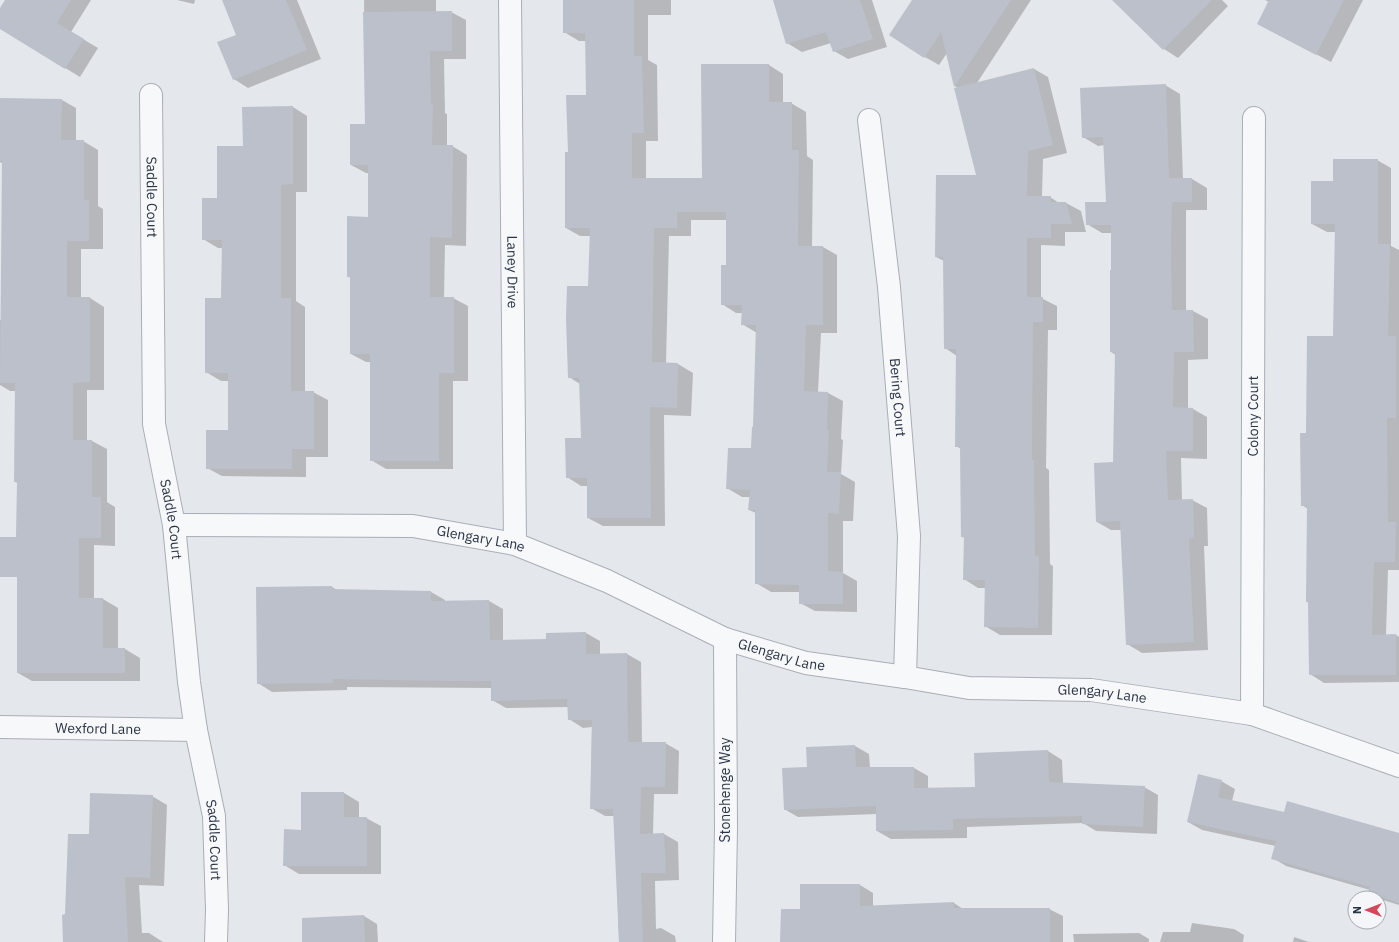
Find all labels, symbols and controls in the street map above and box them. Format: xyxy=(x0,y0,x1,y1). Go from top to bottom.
street label: Saddle Court xyxy=(143,156,161,238)
street label: Laney Drive xyxy=(503,235,522,309)
street label: Bering Court xyxy=(886,357,910,438)
street label: Colony Court xyxy=(1244,375,1262,457)
street label: Saddle Court xyxy=(156,478,186,560)
street label: Glengary Lane xyxy=(435,521,528,556)
street label: Glengary Lane xyxy=(736,634,827,675)
street label: Glengary Lane xyxy=(1057,680,1148,707)
street label: Wexford Lane xyxy=(55,719,141,738)
street label: Stonehenge Way xyxy=(716,737,734,843)
street label: Saddle Court xyxy=(202,798,225,881)
north arrow xyxy=(1347,890,1387,930)
text: N xyxy=(1350,906,1364,914)

